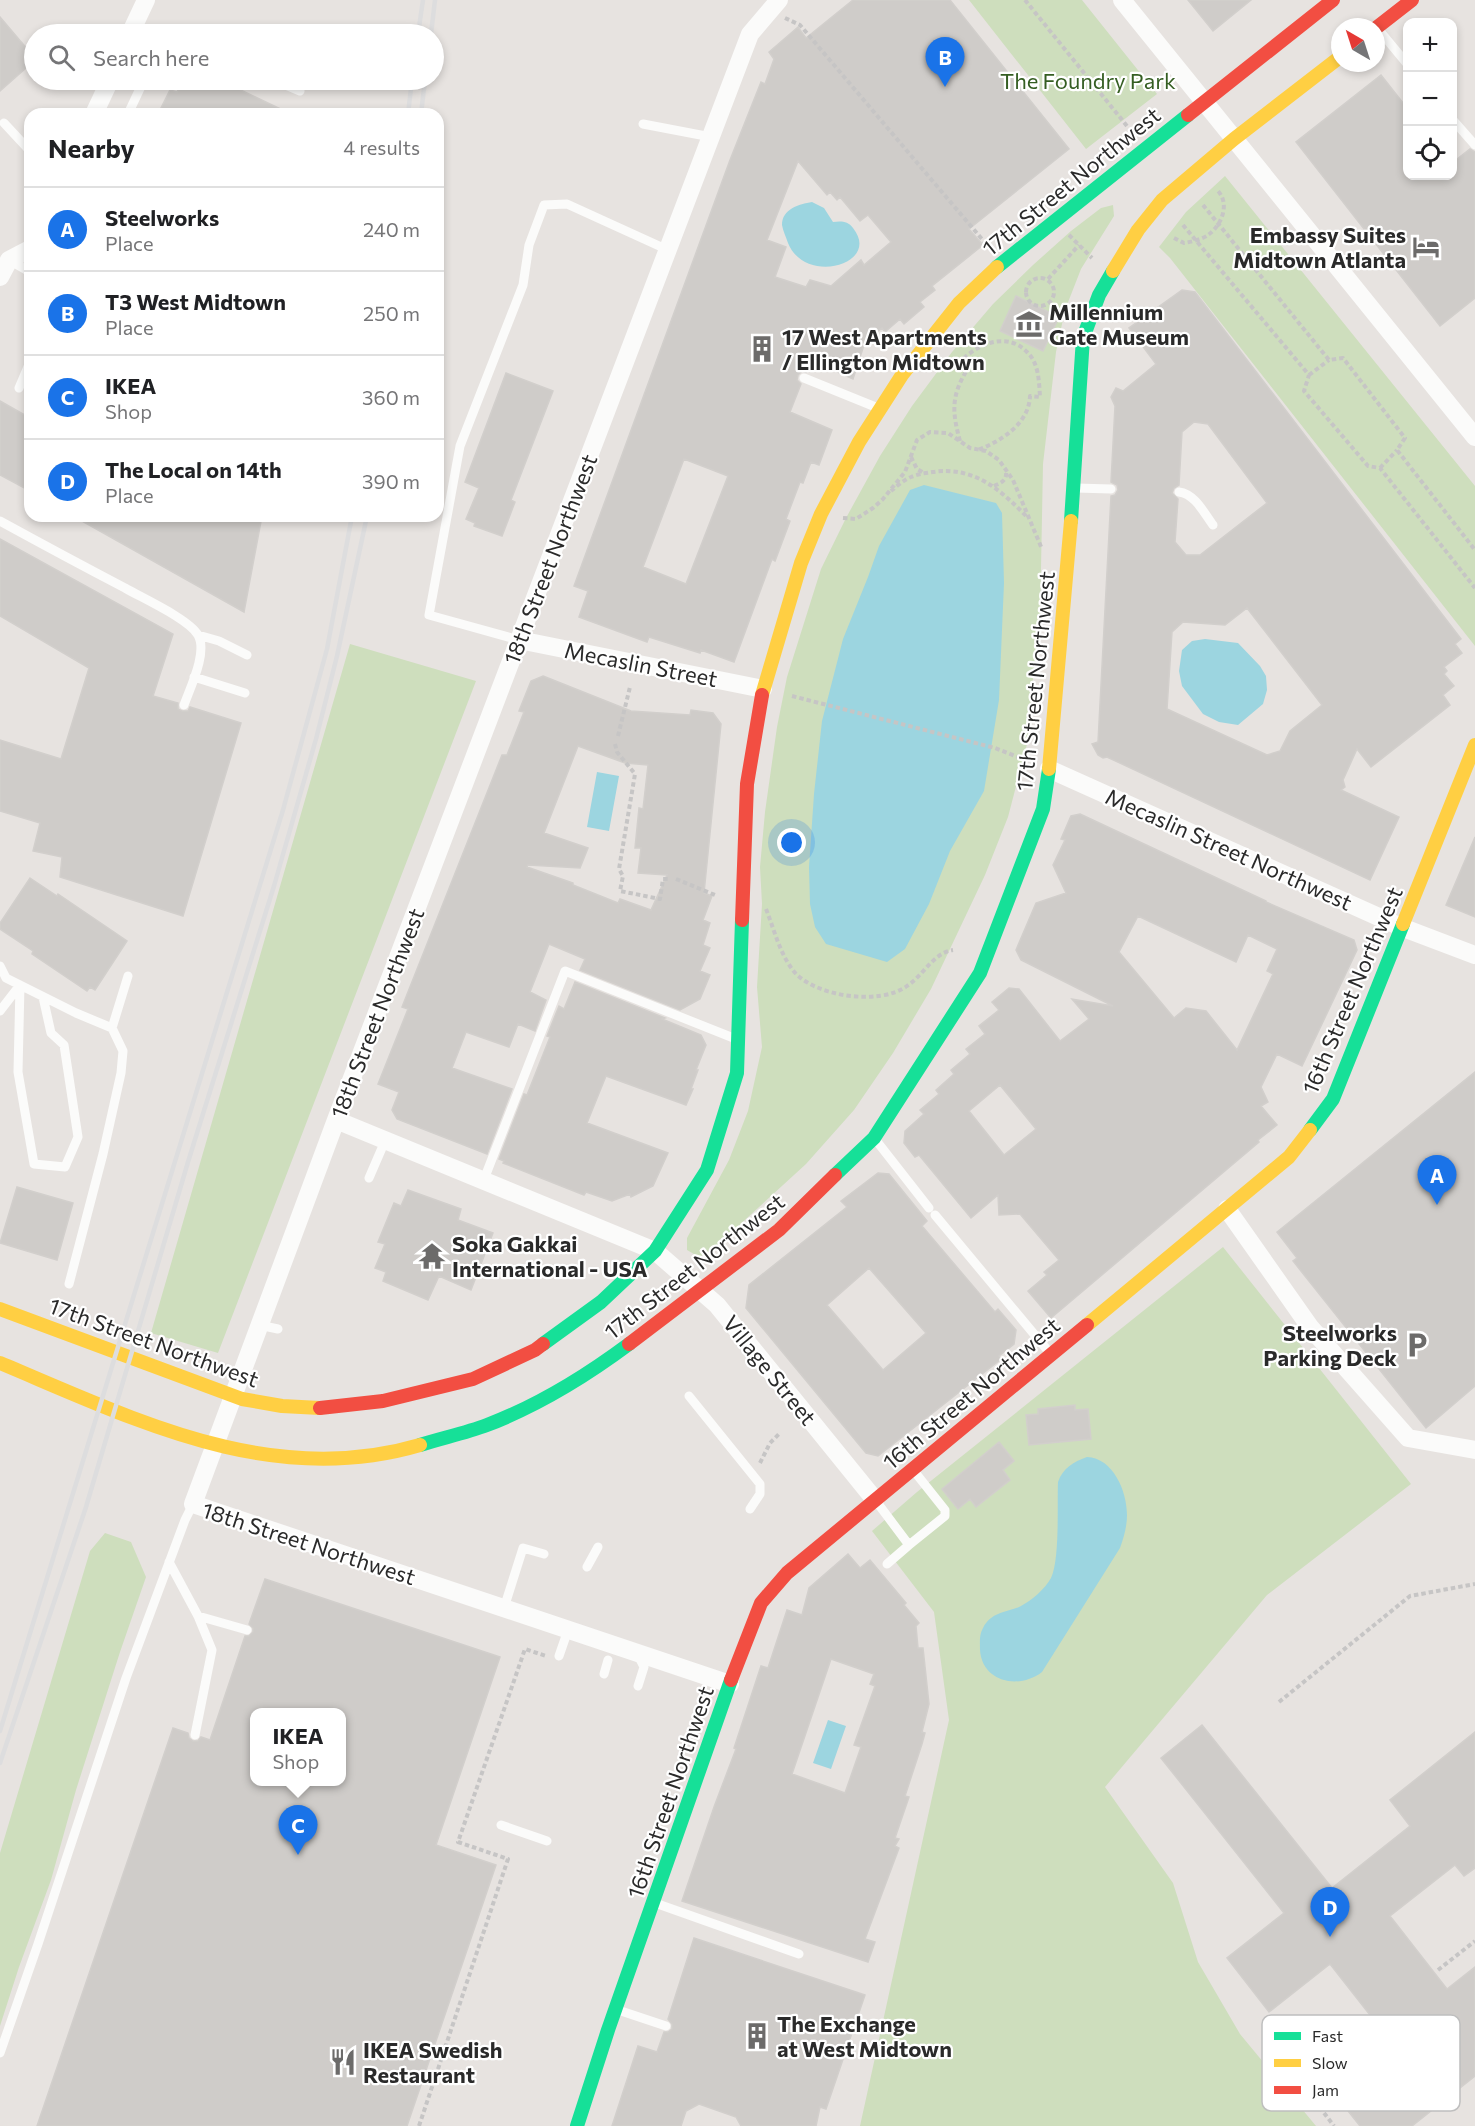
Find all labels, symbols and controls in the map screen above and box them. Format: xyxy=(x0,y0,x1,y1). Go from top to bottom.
north arrow xyxy=(1331,18,1385,72)
map controls xyxy=(1403,18,1457,180)
button: + xyxy=(1403,18,1457,72)
search box xyxy=(24,24,444,90)
pin: B xyxy=(926,38,964,87)
icon: search xyxy=(45,41,78,74)
text: Search here xyxy=(93,44,209,71)
park label: The Foundry Park xyxy=(1000,67,1176,94)
button: − xyxy=(1403,72,1457,126)
street label: 17th Street Northwest xyxy=(977,101,1165,261)
button: locate xyxy=(1403,126,1457,180)
text: Nearby xyxy=(48,132,135,163)
text: 4 results xyxy=(343,135,420,159)
text: Steelworks xyxy=(105,204,219,231)
text: A xyxy=(60,217,75,241)
text: 240 m xyxy=(363,217,420,241)
place label: Embassy Suites Midtown Atlanta xyxy=(1233,221,1406,273)
text: Place xyxy=(105,231,154,255)
hotel icon: Embassy Suites Midtown Atlanta xyxy=(1411,232,1441,262)
text: T3 West Midtown xyxy=(105,288,286,315)
place label: Millennium Gate Museum xyxy=(1049,298,1189,350)
text: B xyxy=(61,301,74,325)
text: 250 m xyxy=(363,301,420,325)
museum icon: Millennium Gate Museum xyxy=(1014,309,1044,339)
text: Place xyxy=(105,315,154,339)
place label: 17 West Apartments / Ellington Midtown xyxy=(782,323,987,375)
building icon: 17 West Apartments / Ellington Midtown xyxy=(747,334,777,364)
text: IKEA xyxy=(105,372,156,399)
text: C xyxy=(61,385,74,409)
text: 360 m xyxy=(362,385,420,409)
text: Shop xyxy=(105,399,152,423)
street label: 18th Street Northwest xyxy=(497,450,603,668)
text: The Local on 14th xyxy=(105,456,282,483)
text: D xyxy=(60,469,75,493)
text: 390 m xyxy=(362,469,420,493)
text: Place xyxy=(105,483,154,507)
street label: 17th Street Northwest xyxy=(1010,570,1060,792)
street label: Mecaslin Street xyxy=(562,636,720,692)
street label: Mecaslin Street Northwest xyxy=(1101,782,1357,916)
your location xyxy=(777,828,806,857)
street label: 16th Street Northwest xyxy=(1296,882,1408,1098)
street label: 18th Street Northwest xyxy=(324,904,430,1122)
pin: A xyxy=(1418,1156,1456,1205)
street label: 17th Street Northwest xyxy=(599,1187,789,1345)
place label: Soka Gakkai International - USA xyxy=(452,1230,648,1282)
temple icon: Soka Gakkai International - USA xyxy=(417,1241,447,1271)
street label: 17th Street Northwest xyxy=(46,1292,262,1392)
street label: Village Street xyxy=(718,1310,822,1430)
street label: 16th Street Northwest xyxy=(877,1311,1065,1475)
place label: Steelworks Parking Deck xyxy=(1263,1319,1397,1371)
parking icon: Steelworks Parking Deck xyxy=(1402,1330,1432,1360)
street label: 18th Street Northwest xyxy=(199,1496,419,1590)
street label: 16th Street Northwest xyxy=(621,1682,719,1902)
popup xyxy=(250,1708,346,1786)
text: IKEA xyxy=(272,1722,324,1749)
text: Shop xyxy=(272,1749,319,1773)
pin: C xyxy=(278,1806,318,1855)
pin: D xyxy=(1310,1888,1350,1937)
place label: The Exchange at West Midtown xyxy=(777,2010,952,2062)
legend xyxy=(1262,2015,1460,2111)
building icon: The Exchange at West Midtown xyxy=(742,2021,772,2051)
text: Fast xyxy=(1312,2026,1343,2045)
place label: IKEA Swedish Restaurant xyxy=(363,2036,502,2088)
restaurant icon: IKEA Swedish Restaurant xyxy=(328,2047,358,2077)
text: Slow xyxy=(1312,2053,1348,2072)
text: Jam xyxy=(1312,2080,1339,2099)

